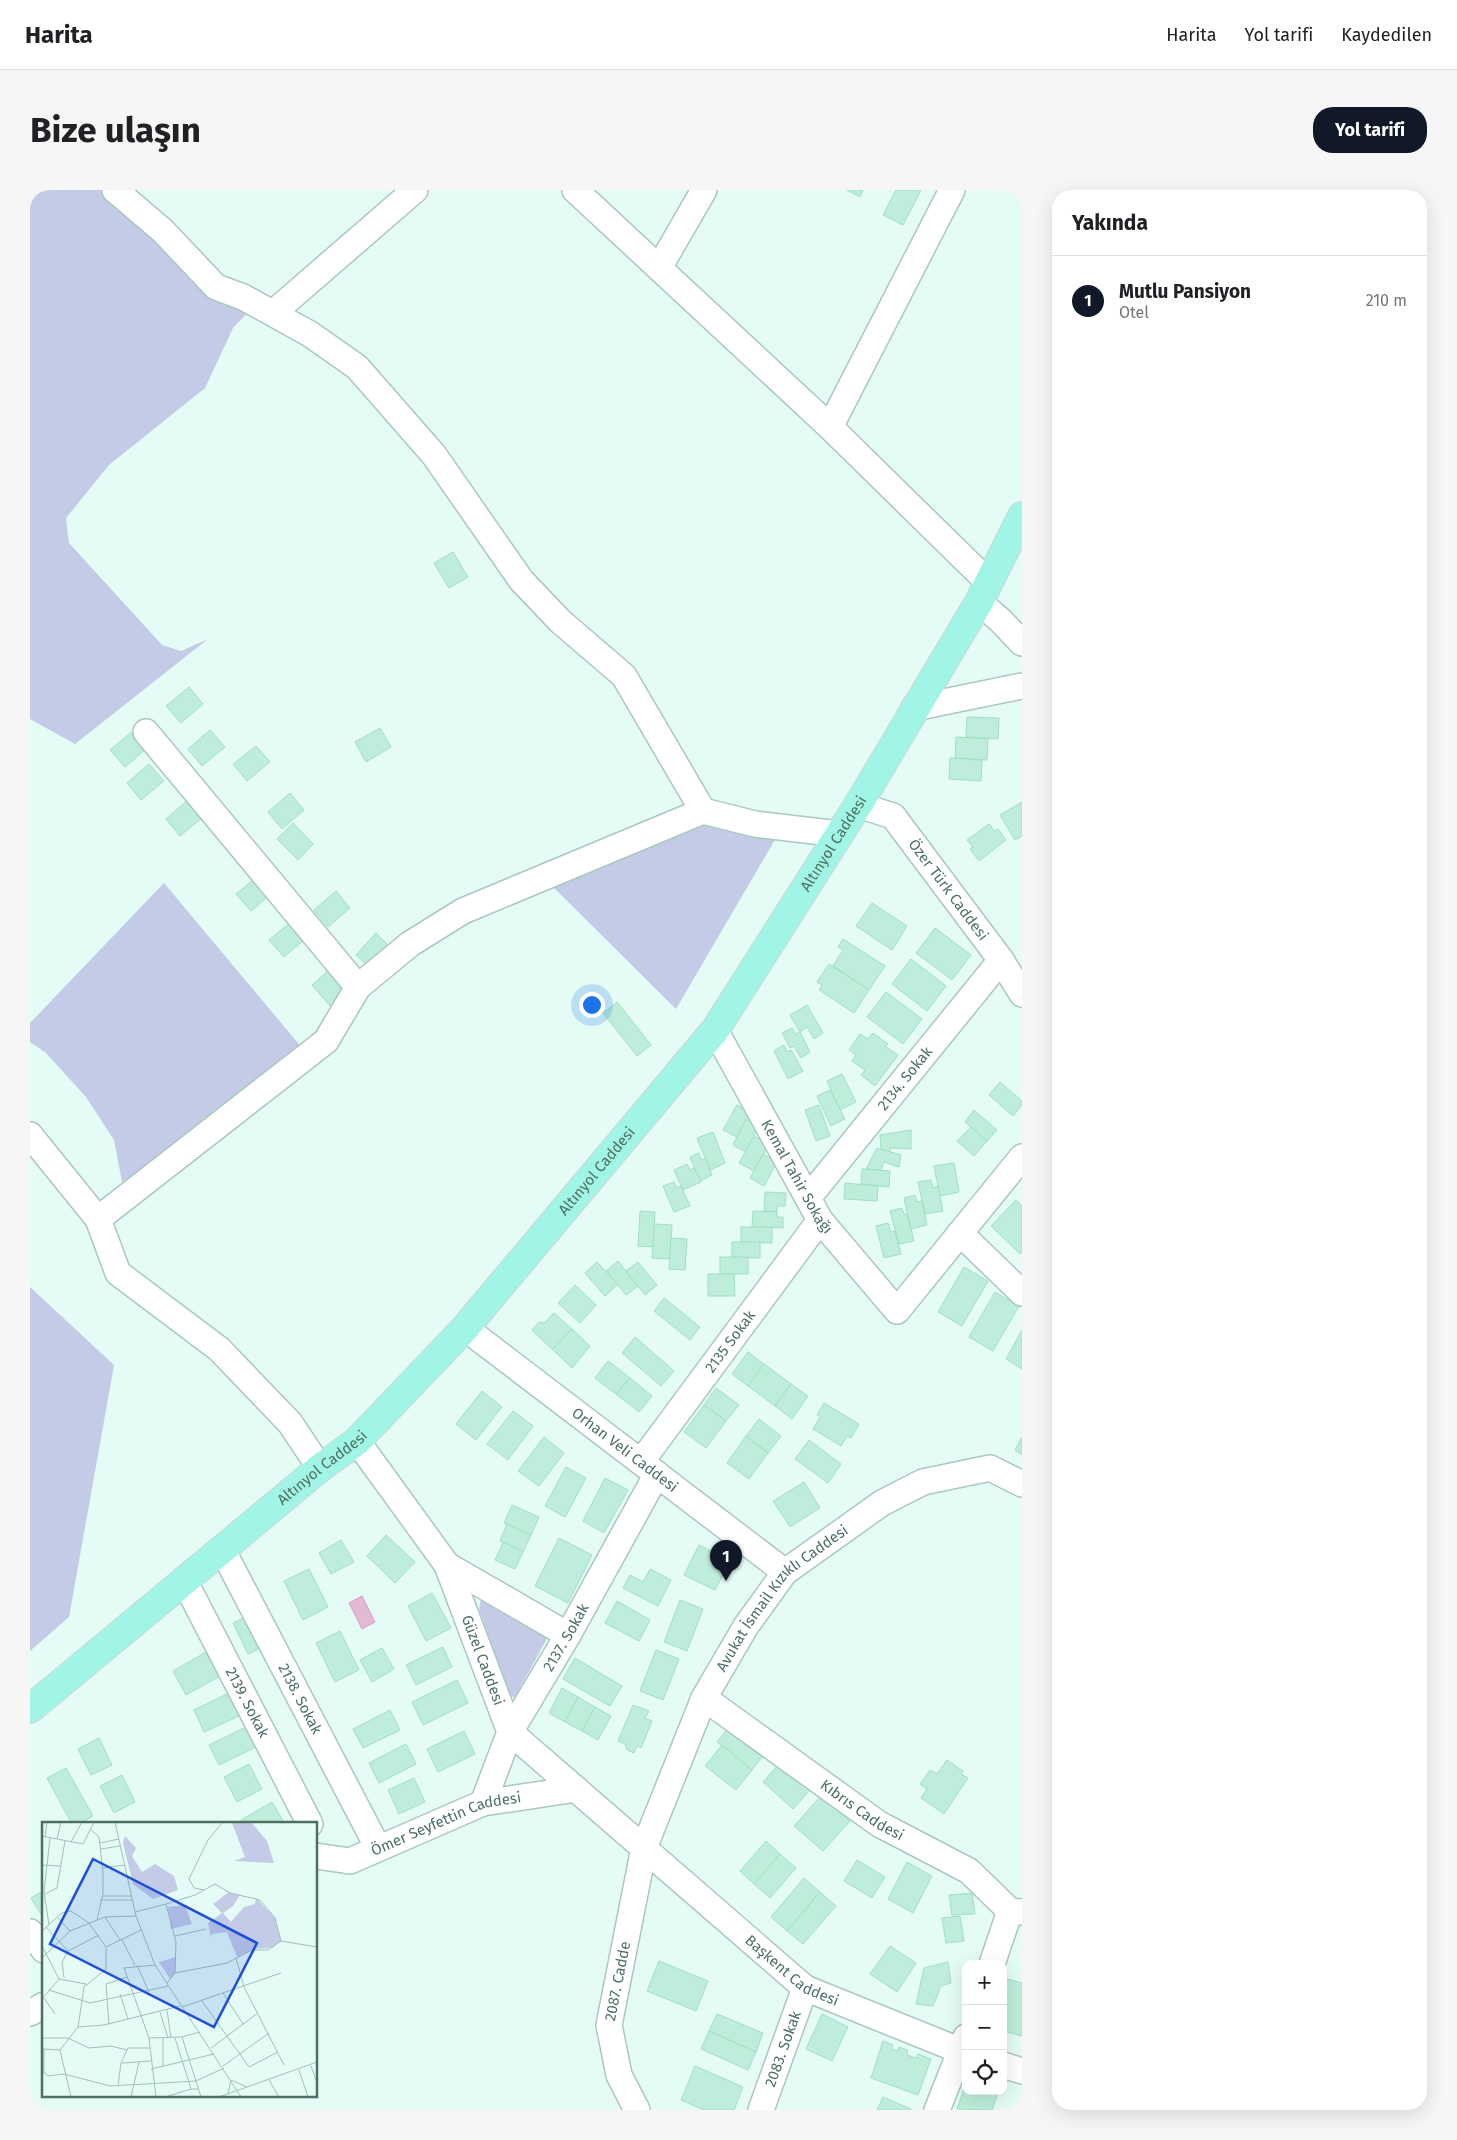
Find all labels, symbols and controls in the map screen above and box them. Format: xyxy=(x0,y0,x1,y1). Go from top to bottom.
text: Harita xyxy=(25,21,93,49)
text: Harita xyxy=(1166,24,1217,46)
text: Yol tarifi xyxy=(1245,24,1313,46)
text: Kaydedilen xyxy=(1341,24,1432,46)
button: Yol tarifi xyxy=(1313,107,1427,153)
text: Bize ulaşın xyxy=(30,109,201,151)
text: Yakında xyxy=(1072,210,1148,236)
text: Mutlu Pansiyon xyxy=(1119,280,1251,303)
text: 1 xyxy=(1084,291,1092,310)
text: 210 m xyxy=(1366,291,1407,310)
text: Otel xyxy=(1119,303,1149,322)
street label: Altınyol Caddesi xyxy=(796,793,870,895)
street label: Özer Türk Caddesi xyxy=(905,836,992,944)
your location xyxy=(579,992,605,1018)
street label: 2134. Sokak xyxy=(874,1043,936,1114)
street label: Kemal Tahir Sokağı xyxy=(757,1116,837,1237)
street label: Altınyol Caddesi xyxy=(554,1123,639,1219)
street label: 2135 Sokak xyxy=(701,1307,759,1376)
street label: Orhan Veli Caddesi xyxy=(568,1404,681,1496)
street label: Altınyol Caddesi xyxy=(274,1427,371,1509)
street label: Avukat İsmail Kızıklı Caddesi xyxy=(712,1521,851,1675)
pin: 1 xyxy=(710,1540,742,1581)
street label: 2137. Sokak xyxy=(539,1600,593,1675)
street label: Güzel Caddesi xyxy=(458,1613,508,1708)
street label: 2138. Sokak xyxy=(274,1660,326,1737)
street label: 2139. Sokak xyxy=(222,1664,273,1741)
street label: Kıbrıs Caddesi xyxy=(817,1776,907,1844)
street label: Ömer Seyfettin Caddesi xyxy=(368,1788,522,1860)
inset map xyxy=(42,1822,318,2098)
street label: Başkent Caddesi xyxy=(741,1931,841,2010)
street label: 2087. Cadde xyxy=(601,1940,634,2023)
map controls xyxy=(962,1960,1007,2095)
button: + xyxy=(962,1960,1007,2005)
button: − xyxy=(962,2005,1007,2050)
street label: 2083. Sokak xyxy=(761,2008,805,2089)
button: locate xyxy=(962,2050,1007,2095)

